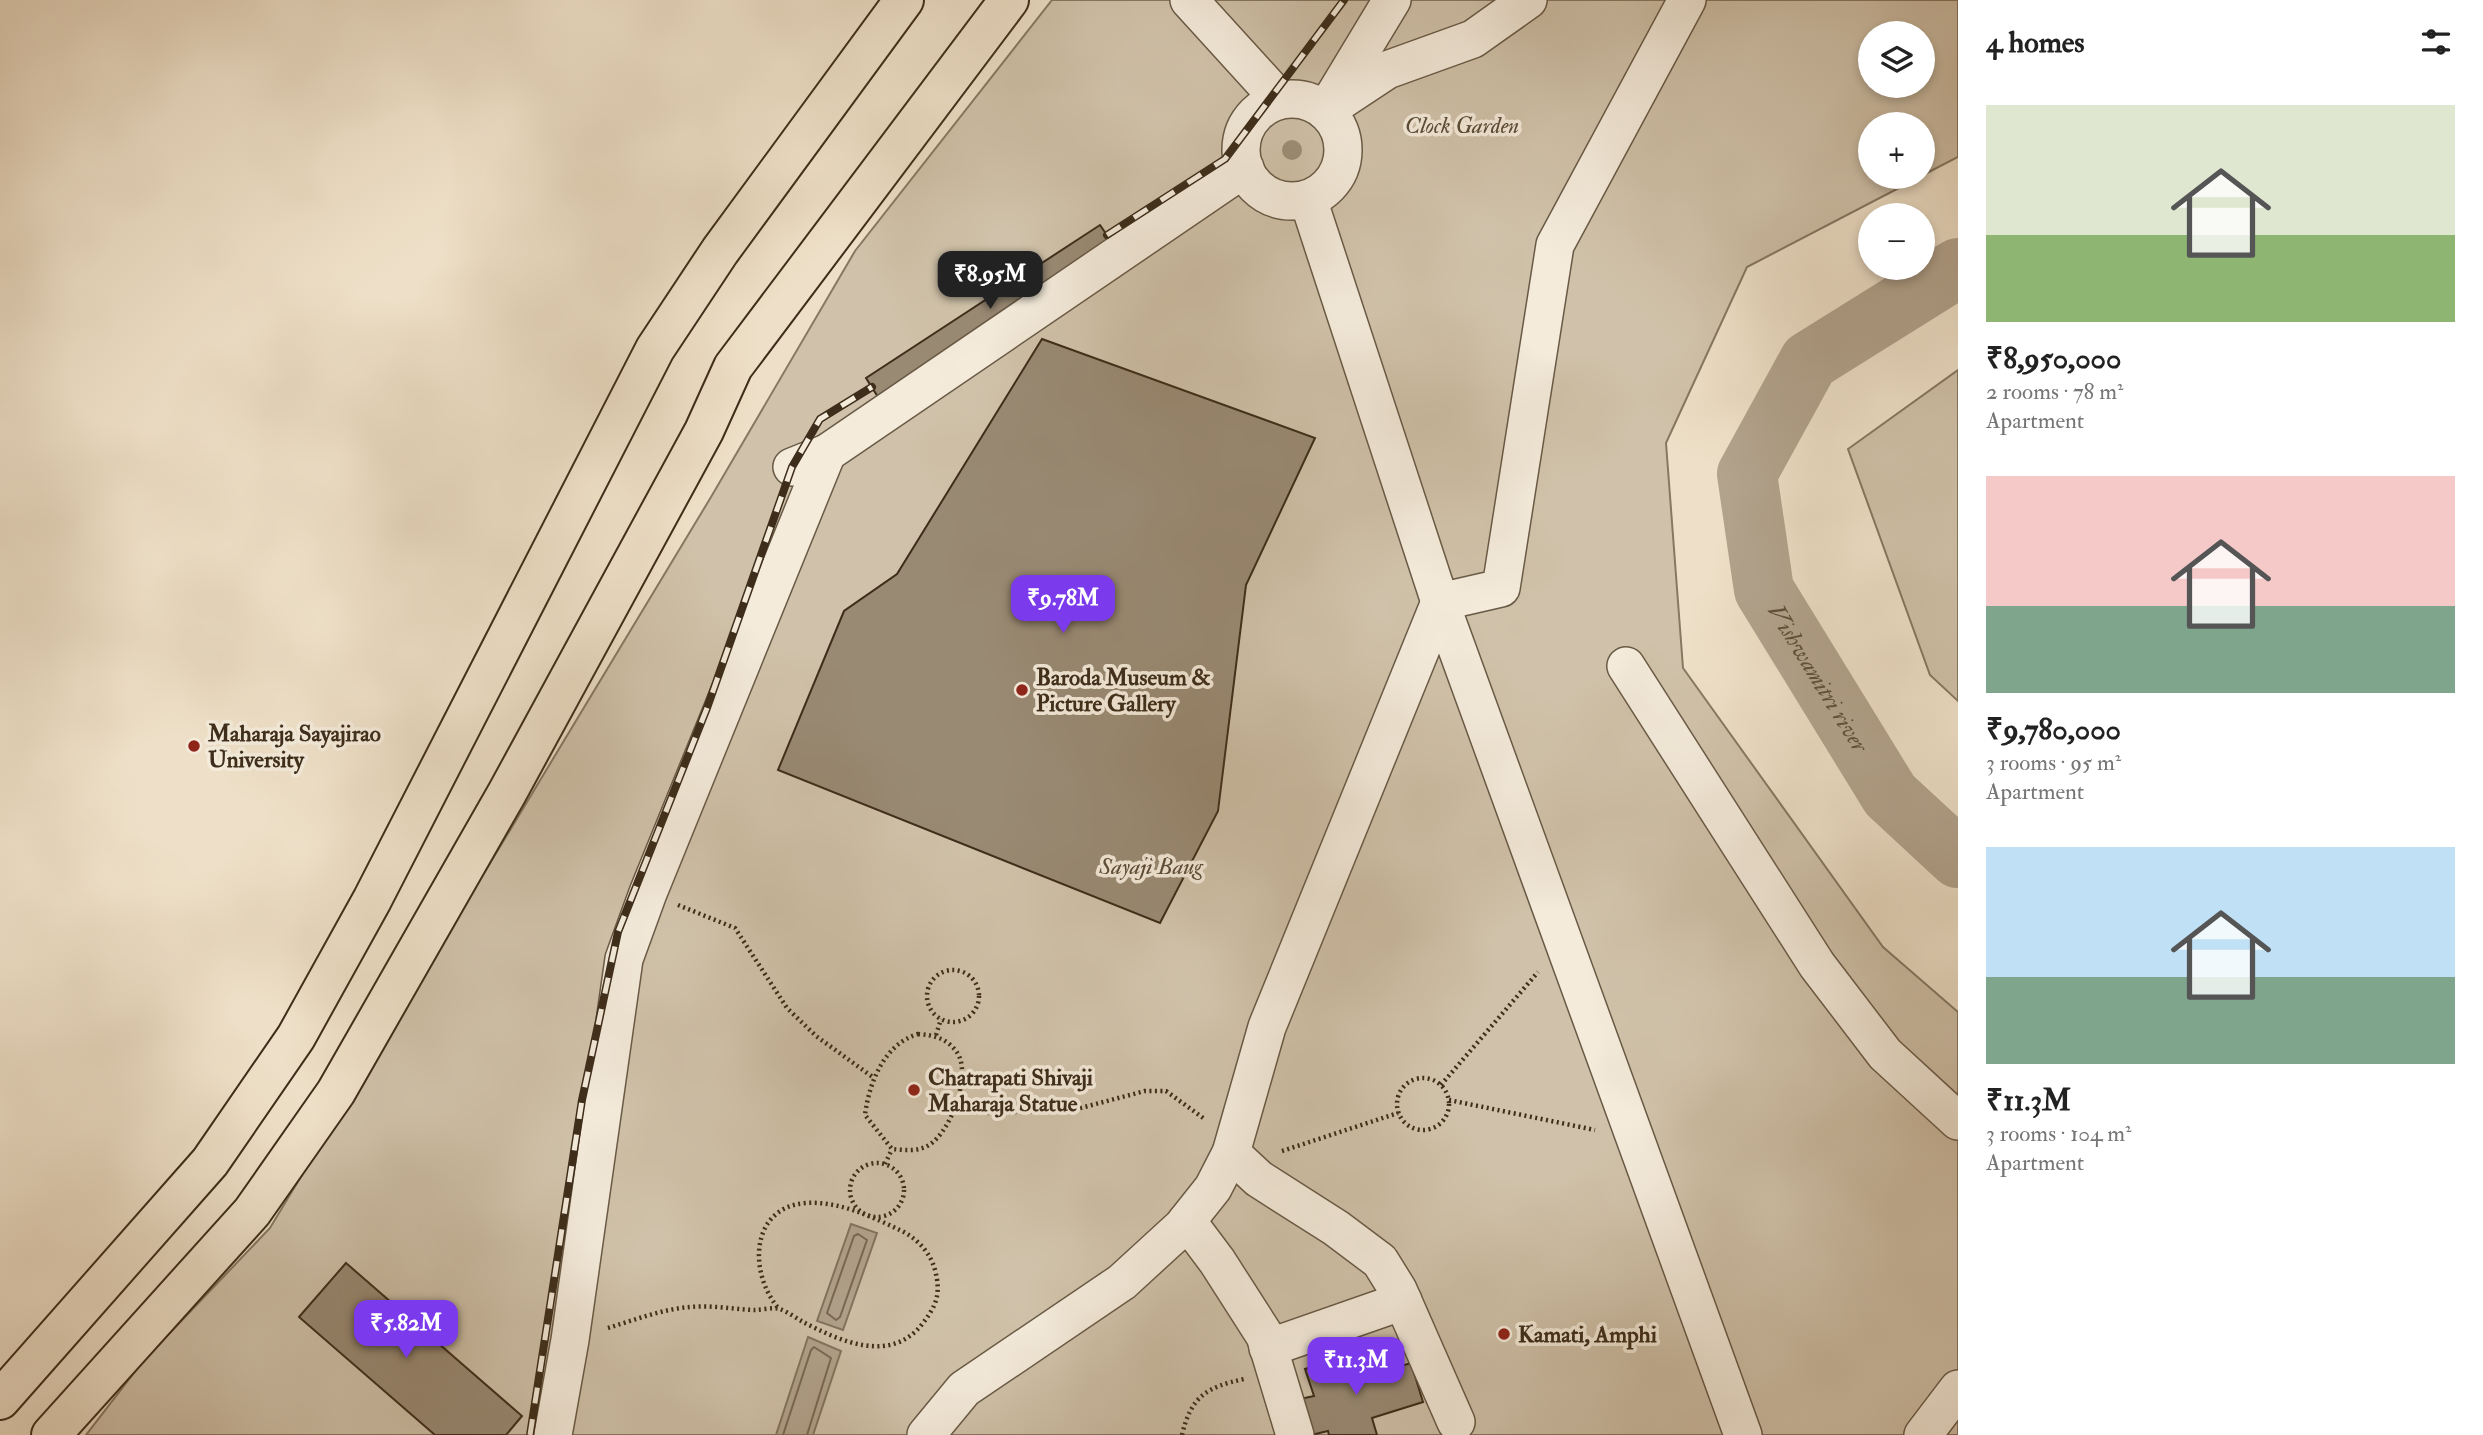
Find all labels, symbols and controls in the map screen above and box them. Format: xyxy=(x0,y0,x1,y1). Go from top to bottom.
map controls xyxy=(1858,21,1935,280)
button: layers xyxy=(1858,21,1935,98)
icon: filters xyxy=(2417,23,2455,61)
text: 4 homes xyxy=(1986,24,2085,61)
park label: Clock Garden xyxy=(1405,111,1519,140)
button: + xyxy=(1858,112,1935,189)
icon: home xyxy=(2158,150,2284,276)
button: − xyxy=(1858,203,1935,280)
pin: ₹8.95M xyxy=(933,252,1047,311)
text: ₹8.95M xyxy=(954,259,1026,288)
text: ₹8,950,000 xyxy=(1986,340,2121,377)
text: 2 rooms · 78 m² xyxy=(1986,377,2124,406)
text: Apartment xyxy=(1986,406,2084,435)
icon: home xyxy=(2158,521,2284,647)
pin: ₹9.78M xyxy=(1006,576,1120,635)
text: ₹9.78M xyxy=(1027,583,1099,612)
water label: Vishwamitri river xyxy=(1761,598,1876,759)
place label: Baroda Museum & Picture Gallery xyxy=(1036,663,1211,719)
marker: Baroda Museum & Picture Gallery xyxy=(1014,682,1030,698)
text: ₹9,780,000 xyxy=(1986,711,2121,748)
place label: Maharaja Sayajirao University xyxy=(207,719,381,775)
marker: Maharaja Sayajirao University xyxy=(186,738,202,754)
text: 3 rooms · 95 m² xyxy=(1986,748,2121,777)
text: Apartment xyxy=(1986,777,2084,806)
park label: Sayaji Baug xyxy=(1098,852,1204,881)
icon: home xyxy=(2158,892,2284,1018)
place label: Chatrapati Shivaji Maharaja Statue xyxy=(927,1063,1093,1118)
marker: Chatrapati Shivaji Maharaja Statue xyxy=(906,1082,922,1098)
text: ₹11.3M xyxy=(1986,1082,2071,1119)
text: 3 rooms · 104 m² xyxy=(1986,1119,2132,1148)
text: Apartment xyxy=(1986,1148,2084,1177)
pin: ₹5.82M xyxy=(349,1300,463,1360)
text: ₹5.82M xyxy=(370,1308,442,1337)
place label: Kamati, Amphi xyxy=(1518,1320,1657,1350)
marker: Kamati, Amphi xyxy=(1496,1326,1512,1342)
pin: ₹11.3M xyxy=(1299,1338,1413,1397)
text: ₹11.3M xyxy=(1323,1345,1389,1374)

